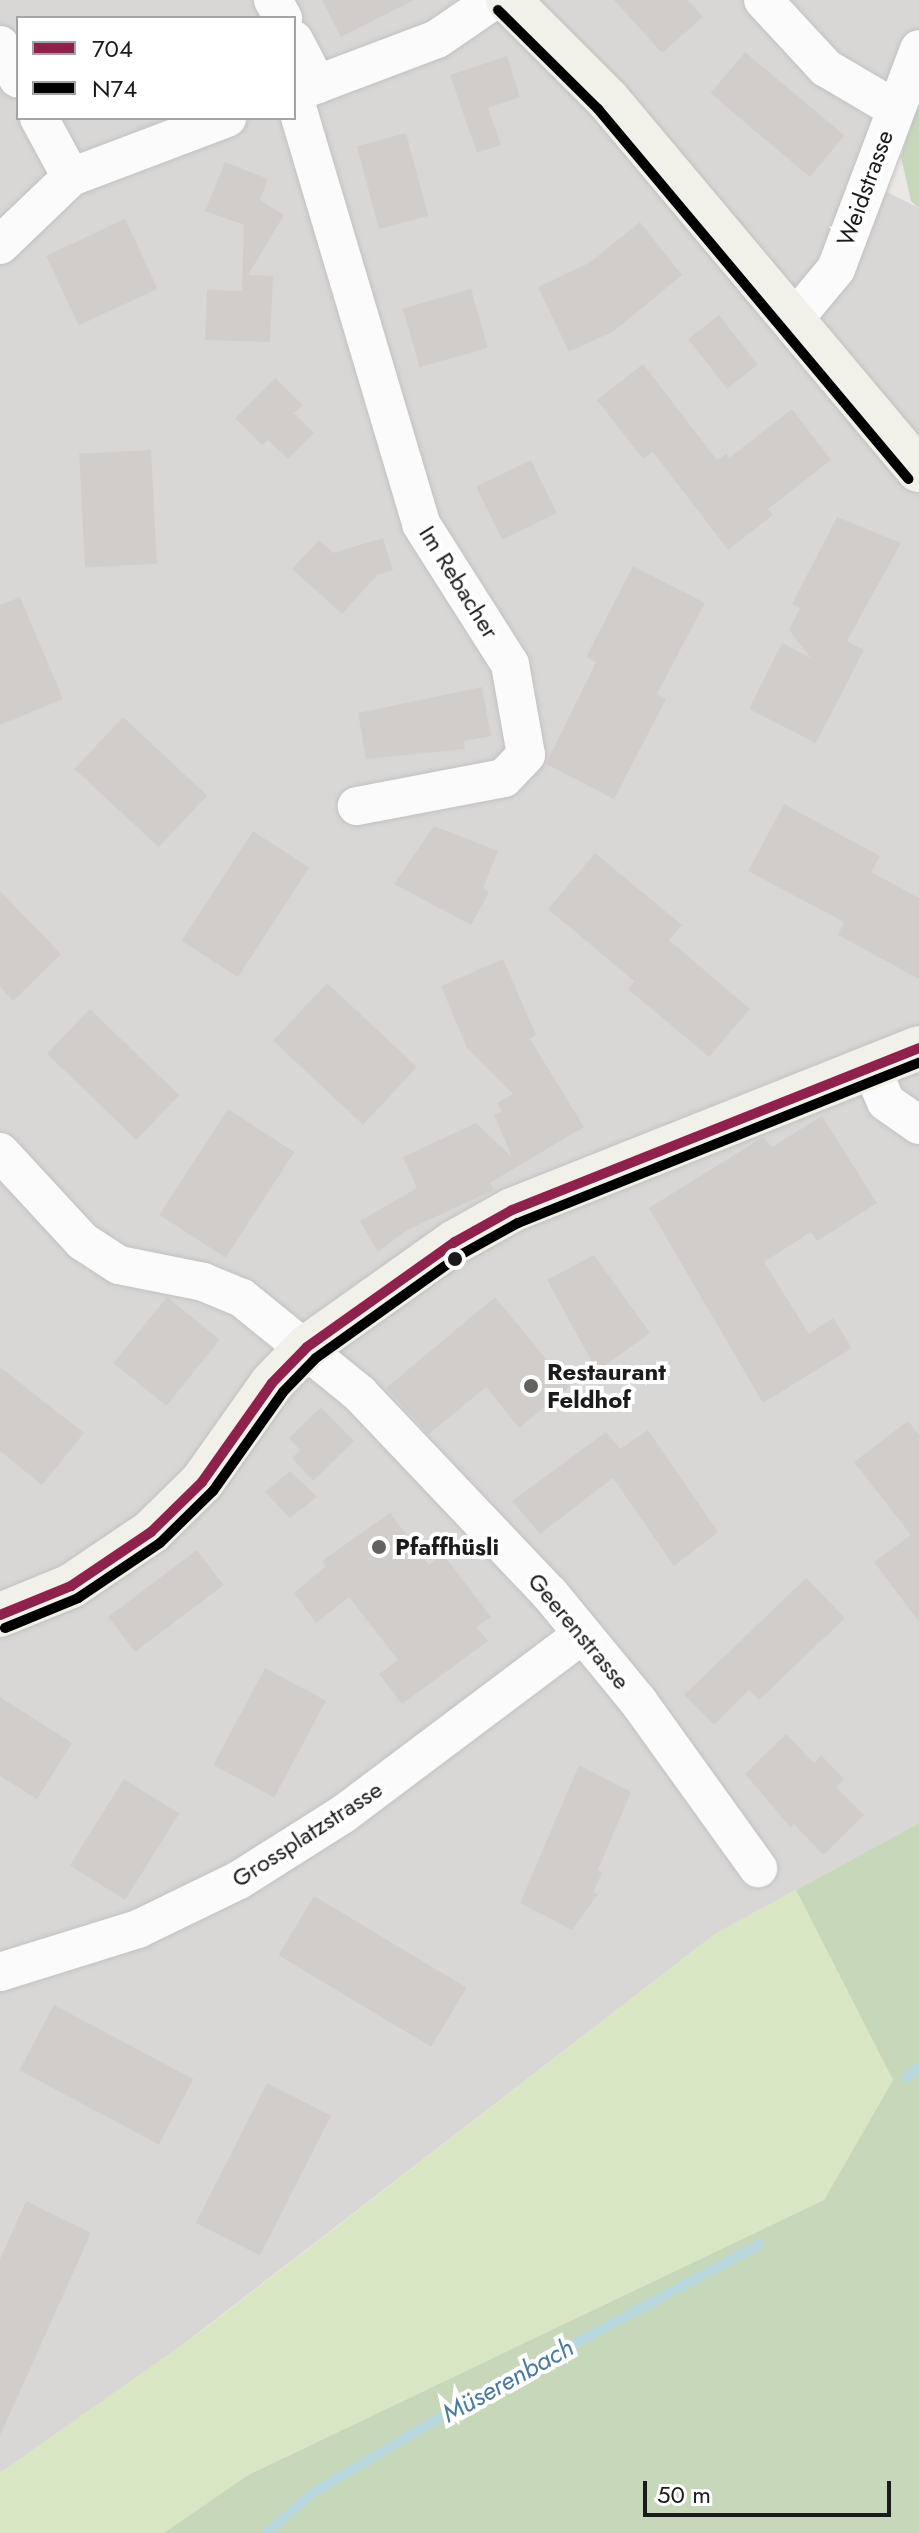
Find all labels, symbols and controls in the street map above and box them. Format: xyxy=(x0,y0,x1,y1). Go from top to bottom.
legend xyxy=(16,16,296,120)
text: 704 xyxy=(92,31,133,66)
text: N74 xyxy=(92,71,137,106)
street label: Weidstrasse xyxy=(831,126,899,250)
street label: Im Rebacher xyxy=(413,520,505,644)
unlabelled marker xyxy=(447,1251,463,1267)
place label: Restaurant Feldhof xyxy=(547,1358,666,1414)
marker: Restaurant Feldhof xyxy=(522,1377,540,1395)
place label: Pfaffhüsli xyxy=(395,1533,499,1561)
marker: Pfaffhüsli xyxy=(370,1538,388,1556)
street label: Geerenstrasse xyxy=(522,1567,636,1695)
street label: Grossplatzstrasse xyxy=(226,1775,388,1893)
water label: Müserenbach xyxy=(437,2332,579,2430)
scale bar xyxy=(647,2465,895,2515)
text: 50 m xyxy=(657,2477,711,2512)

